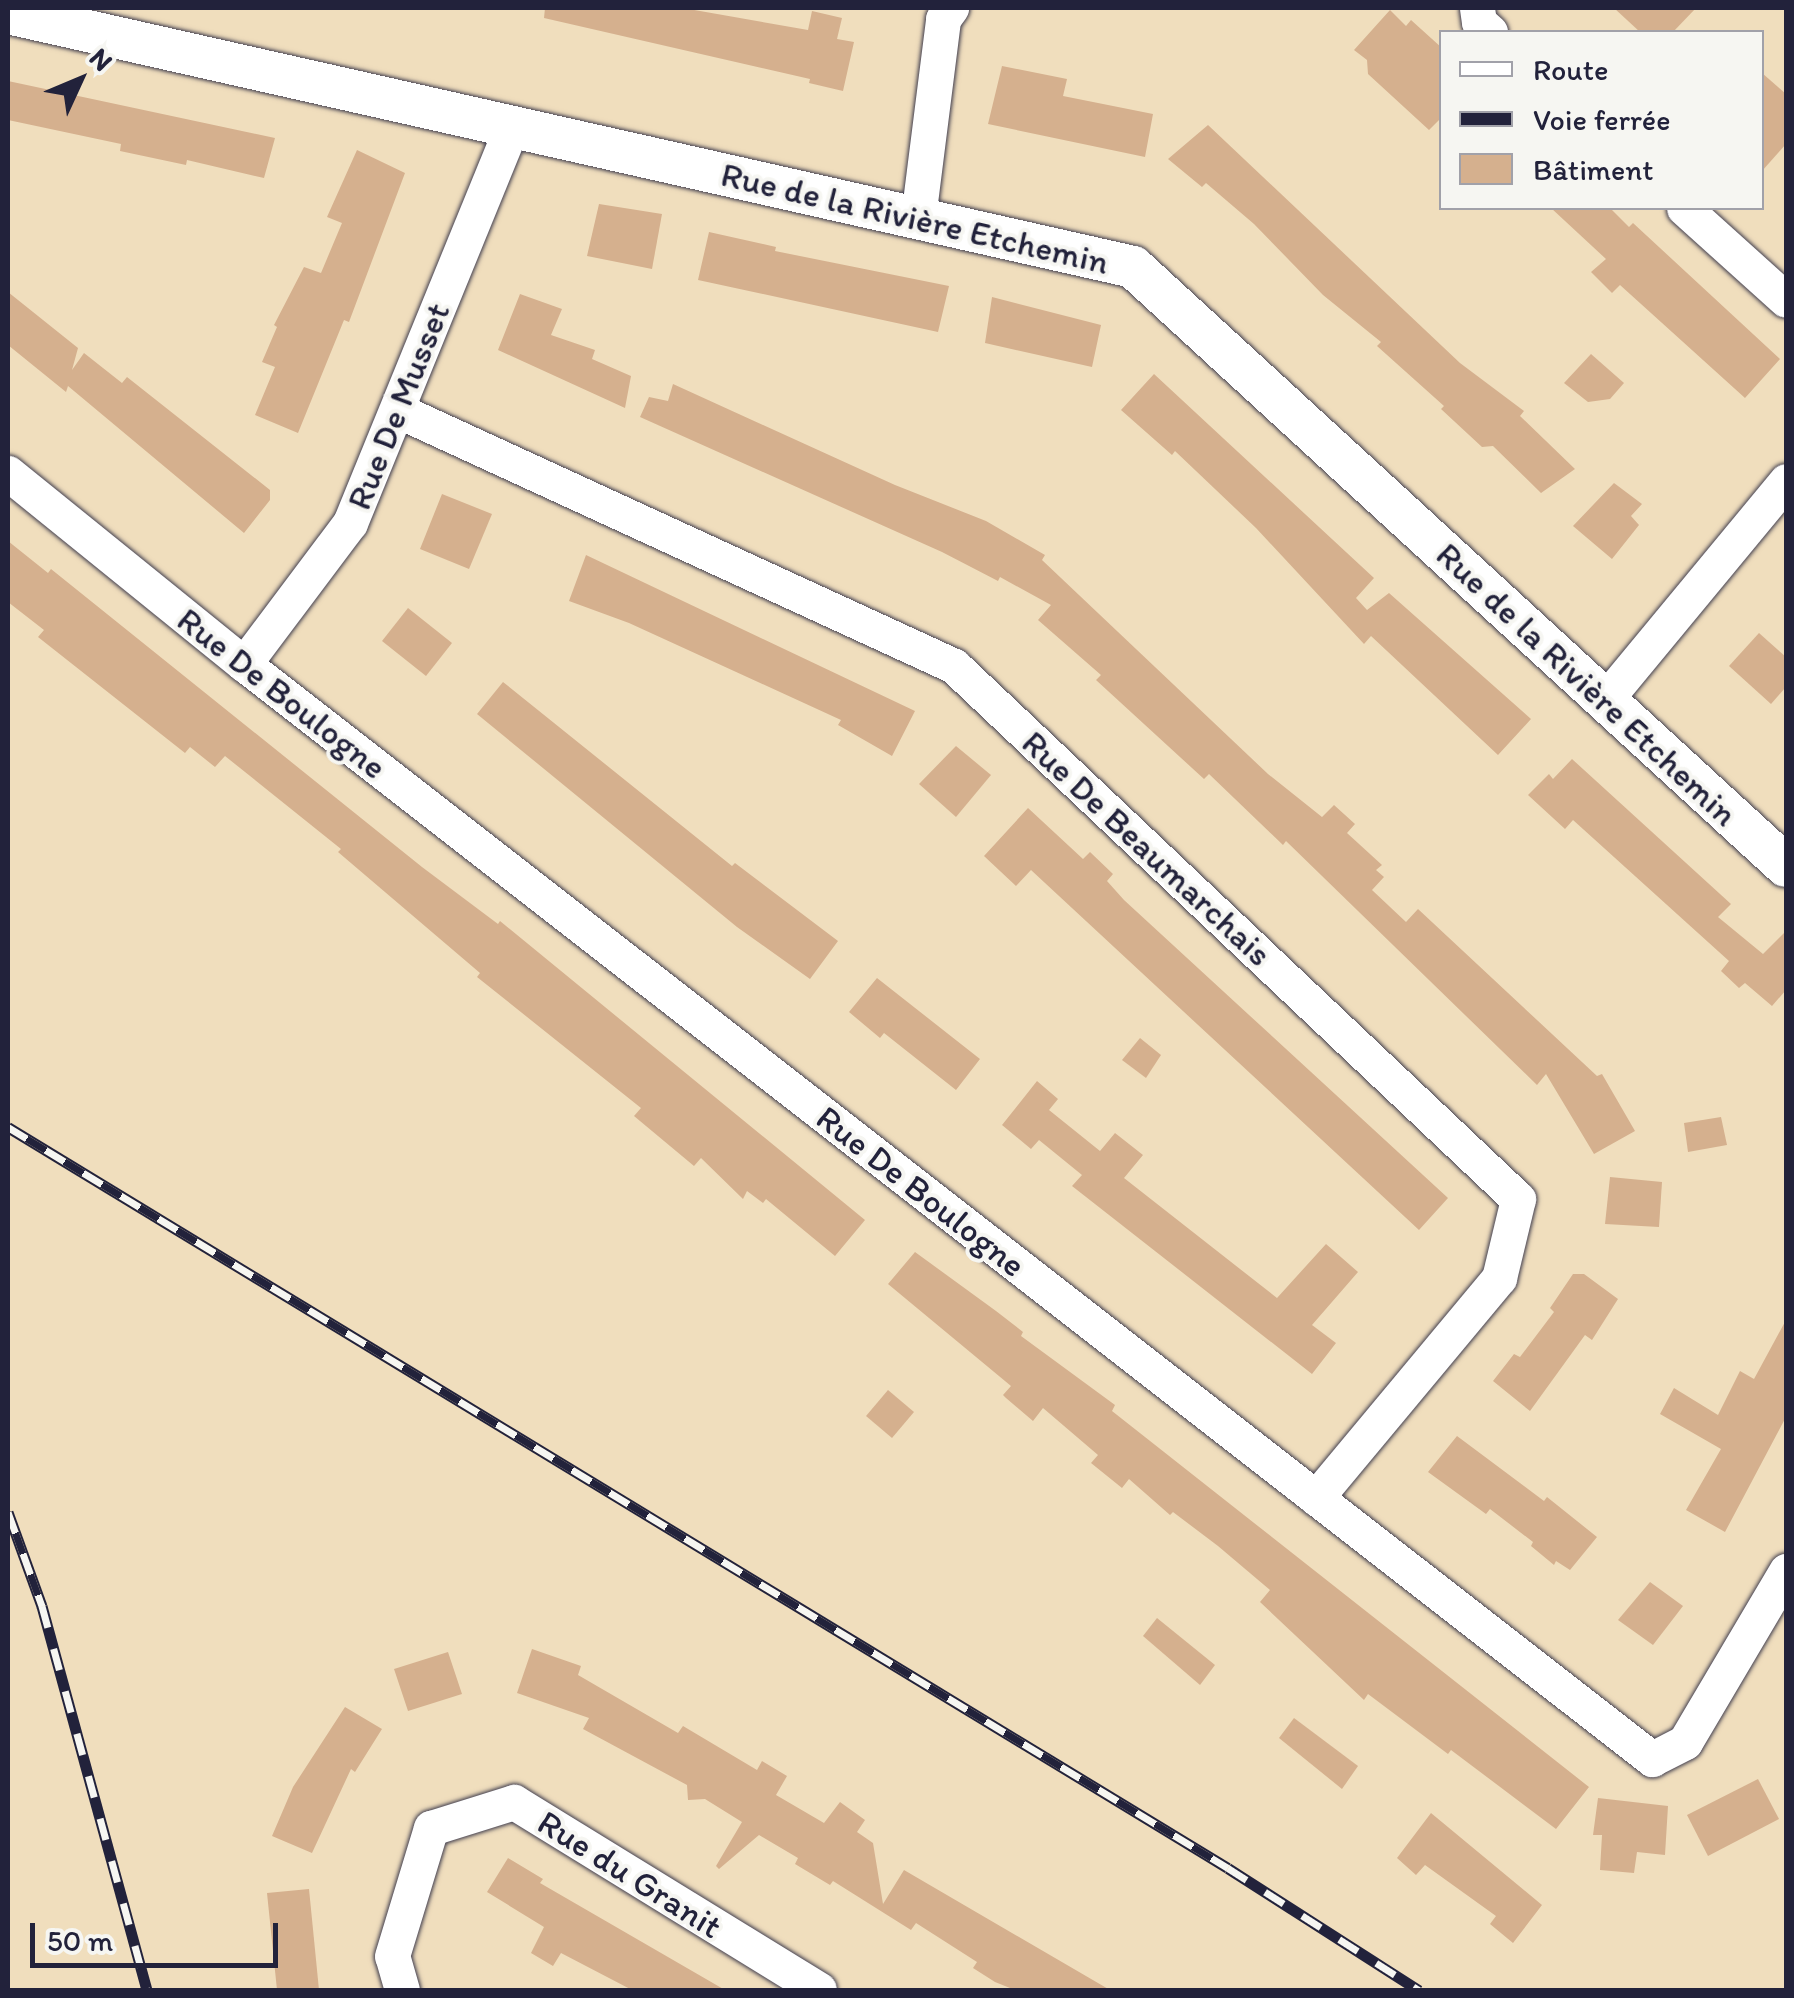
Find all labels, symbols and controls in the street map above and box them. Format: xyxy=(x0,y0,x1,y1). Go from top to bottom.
north arrow xyxy=(30,30,130,130)
legend xyxy=(1439,30,1764,210)
text: N xyxy=(83,41,120,78)
text: Route xyxy=(1533,51,1608,88)
text: Voie ferrée xyxy=(1533,101,1670,138)
text: Bâtiment xyxy=(1533,151,1654,188)
street label: Rue de la Rivière Etchemin xyxy=(718,153,1112,283)
street label: Rue De Musset xyxy=(337,296,459,516)
street label: Rue de la Rivière Etchemin xyxy=(1428,534,1746,834)
street label: Rue De Boulogne xyxy=(169,598,395,788)
street label: Rue De Beaumarchais xyxy=(1013,721,1281,975)
street label: Rue De Boulogne xyxy=(808,1096,1034,1286)
street label: Rue du Granit xyxy=(530,1801,730,1947)
scale bar xyxy=(35,1903,282,1965)
text: 50 m xyxy=(47,1922,113,1959)

